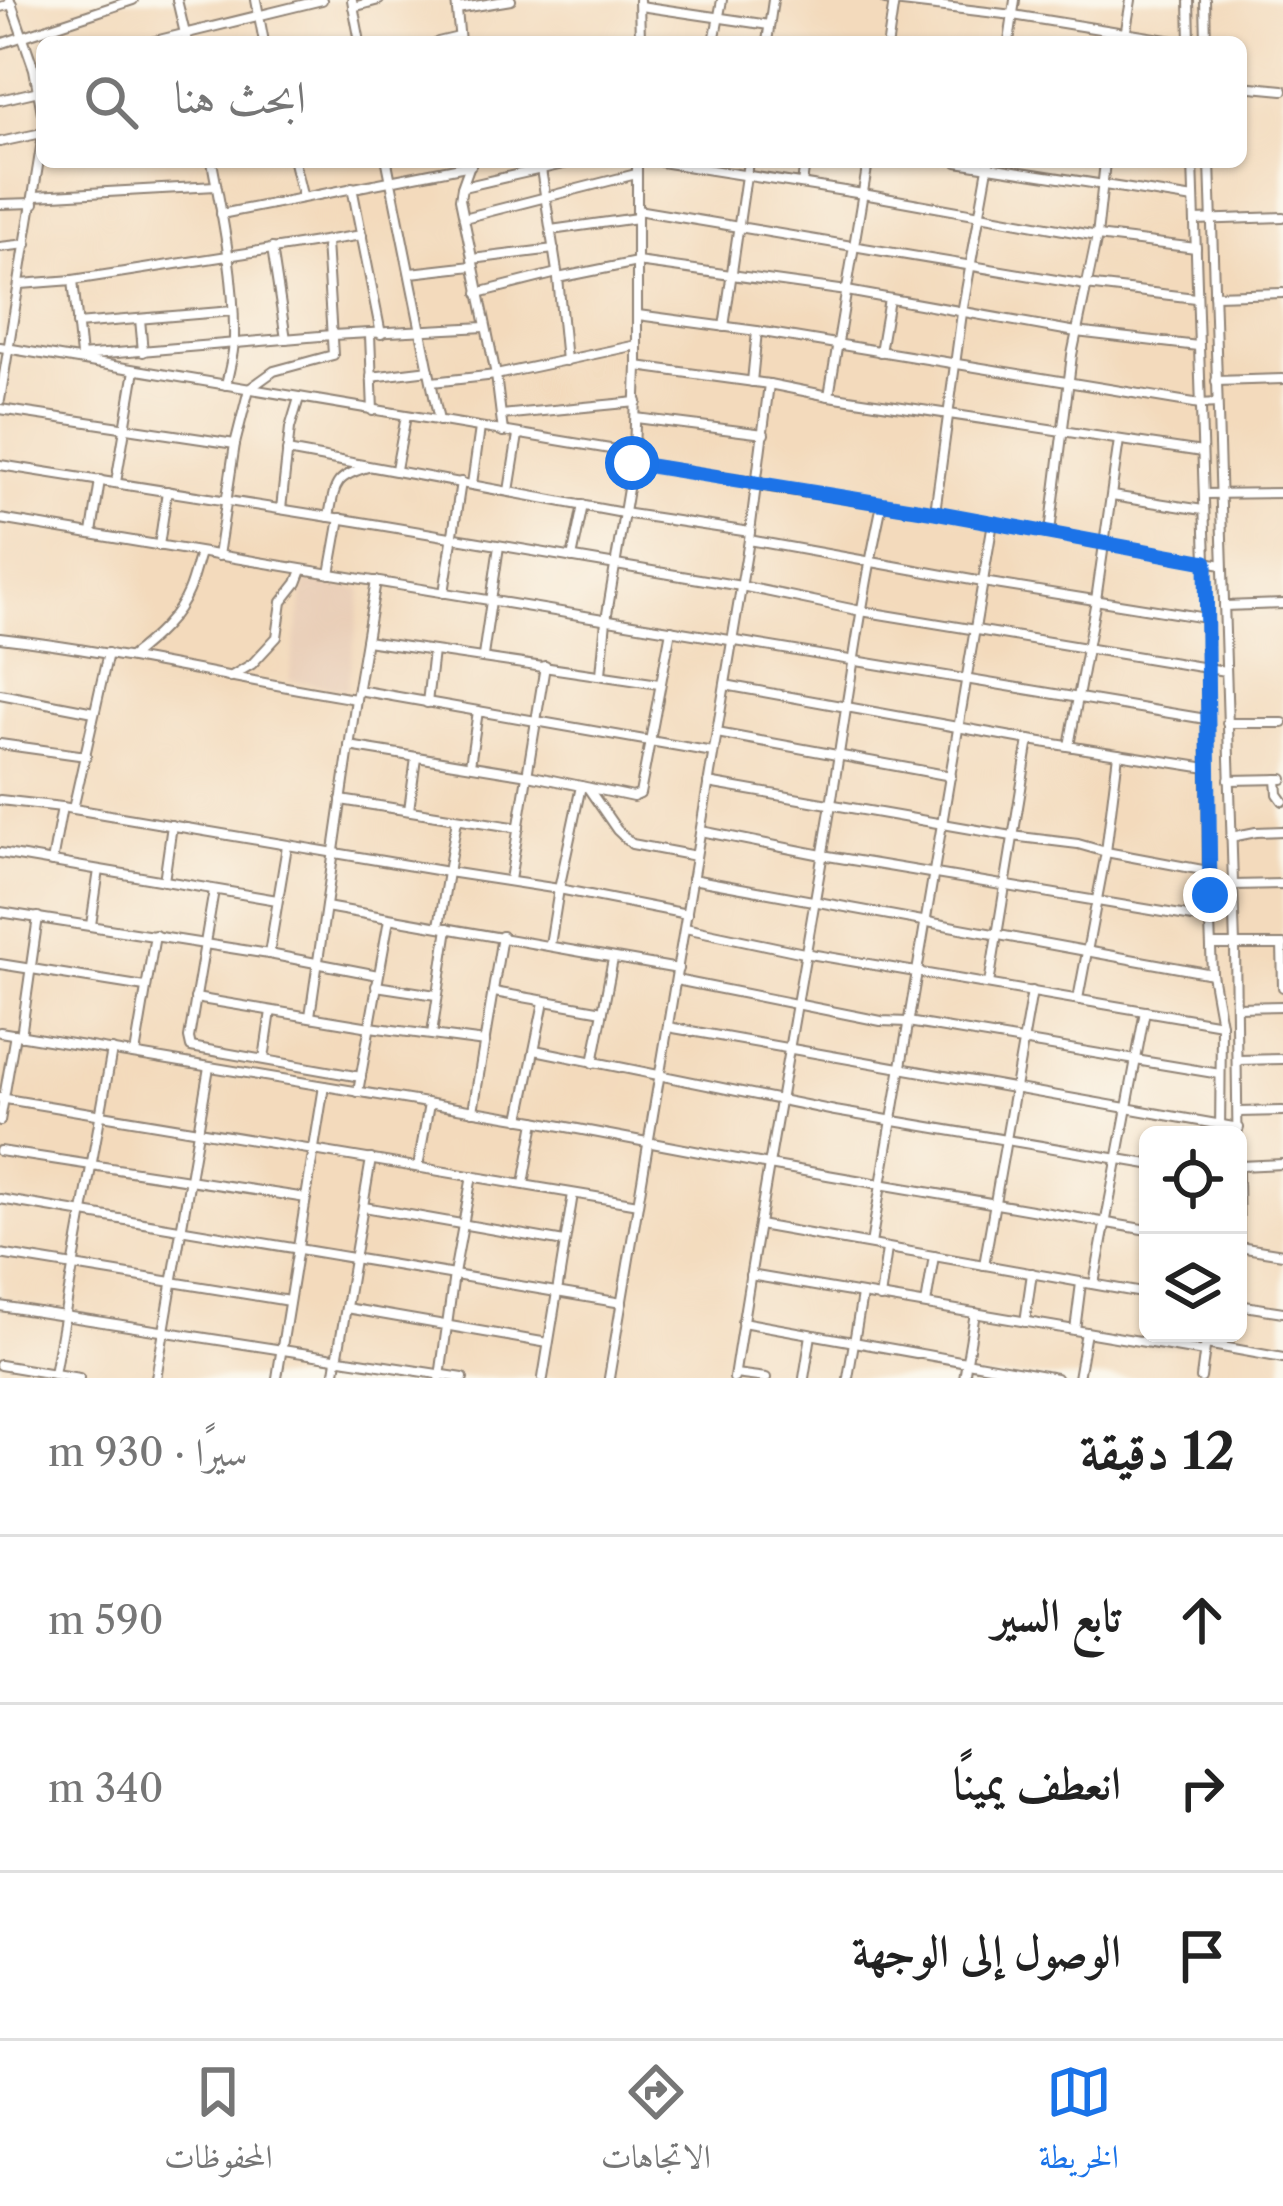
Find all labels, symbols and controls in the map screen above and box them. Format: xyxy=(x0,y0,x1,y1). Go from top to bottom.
search box xyxy=(36,36,1247,168)
icon: search xyxy=(78,69,144,135)
text: ابحث هنا xyxy=(174,69,306,125)
route start xyxy=(605,436,659,490)
route end xyxy=(1183,868,1237,922)
map controls xyxy=(1139,1126,1247,1342)
button: locate xyxy=(1139,1126,1247,1234)
button: layers xyxy=(1139,1234,1247,1342)
text: 12 دقيقة xyxy=(1080,1420,1235,1482)
text: سيرًا · 930 m xyxy=(48,1428,248,1476)
text: تابع السير xyxy=(992,1587,1121,1643)
icon: ahead xyxy=(1169,1587,1235,1653)
text: 590 m xyxy=(48,1596,163,1644)
text: انعطف يمينًا xyxy=(953,1755,1121,1811)
icon: right xyxy=(1169,1755,1235,1821)
text: 340 m xyxy=(48,1764,163,1812)
text: الوصول إلى الوجهة xyxy=(852,1923,1121,1979)
icon: arrive xyxy=(1169,1923,1235,1989)
tab: المحفوظات xyxy=(164,2059,273,2189)
tab: الاتجاهات xyxy=(601,2059,711,2189)
tab: الخريطة xyxy=(1039,2059,1119,2189)

